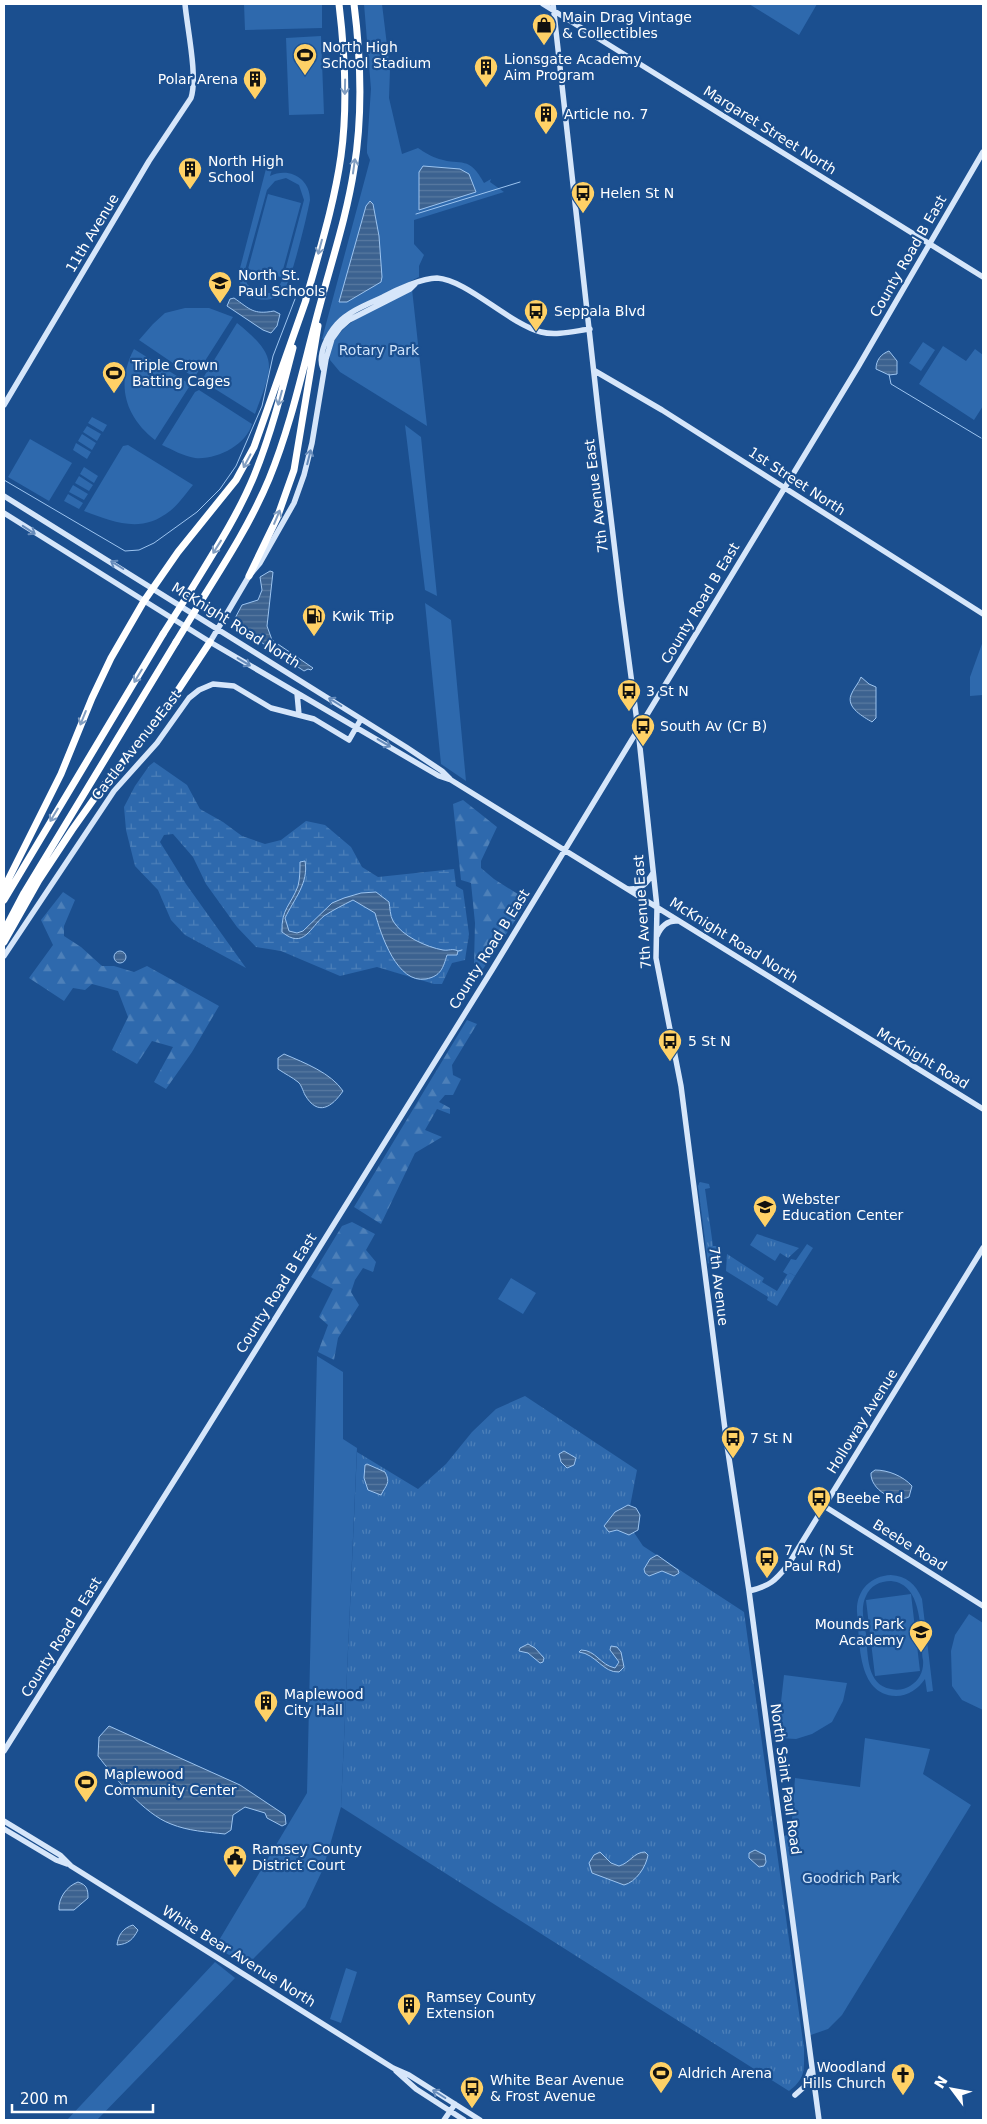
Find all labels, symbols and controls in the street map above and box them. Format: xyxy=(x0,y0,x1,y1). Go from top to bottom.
place label: Main Drag Vintage & Collectibles xyxy=(562,9,692,41)
shop icon: Main Drag Vintage & Collectibles xyxy=(531,12,557,46)
place label: North High School Stadium xyxy=(322,39,431,71)
sports icon: North High School Stadium xyxy=(292,42,318,76)
place label: Lionsgate Academy Aim Program xyxy=(504,51,641,83)
building icon: Lionsgate Academy Aim Program xyxy=(473,54,499,88)
building icon: Polar Arena xyxy=(242,66,268,100)
place label: Polar Arena xyxy=(158,71,238,87)
one-way arrow xyxy=(340,78,350,95)
street label: Margaret Street North xyxy=(701,82,839,178)
building icon: Article no. 7 xyxy=(533,101,559,135)
place label: Article no. 7 xyxy=(564,106,648,122)
place label: North High School xyxy=(208,153,284,185)
building icon: North High School xyxy=(177,156,203,190)
one-way arrow xyxy=(349,159,359,175)
bus stop icon: Helen St N xyxy=(570,180,596,214)
place label: Helen St N xyxy=(600,185,674,201)
street label: 11th Avenue xyxy=(62,191,122,275)
street label: County Road B East xyxy=(867,192,950,320)
one-way arrow xyxy=(315,239,324,255)
place label: North St. Paul Schools xyxy=(238,267,325,299)
school or university icon: North St. Paul Schools xyxy=(207,270,233,304)
bus stop icon: Seppala Blvd xyxy=(523,298,549,332)
place label: Seppala Blvd xyxy=(554,303,645,319)
park label: Rotary Park xyxy=(339,342,420,358)
place label: Triple Crown Batting Cages xyxy=(131,357,230,389)
sports icon: Triple Crown Batting Cages xyxy=(101,360,127,394)
one-way arrow xyxy=(274,390,284,406)
street label: 7th Avenue East xyxy=(581,438,611,554)
street label: 1st Street North xyxy=(746,444,848,518)
one-way arrow xyxy=(304,449,314,465)
one-way arrow xyxy=(242,453,251,468)
one-way arrow xyxy=(274,509,283,524)
one-way arrow xyxy=(22,526,36,536)
street label: County Road B East xyxy=(658,539,743,666)
one-way arrow xyxy=(211,540,221,554)
one-way arrow xyxy=(110,560,124,570)
street label: McKnight Road North xyxy=(169,579,303,671)
fuel station icon: Kwik Trip xyxy=(301,603,327,637)
place label: Kwik Trip xyxy=(332,608,394,624)
one-way arrow xyxy=(236,657,250,667)
one-way arrow xyxy=(132,668,142,682)
bus stop icon: 3 St N xyxy=(616,678,642,712)
place label: 3 St N xyxy=(646,683,689,699)
street label: Castle Avenue East xyxy=(88,687,184,803)
one-way arrow xyxy=(328,697,342,708)
one-way arrow xyxy=(78,710,88,725)
bus stop icon: South Av (Cr B) xyxy=(630,713,656,747)
place label: South Av (Cr B) xyxy=(660,718,767,734)
one-way arrow xyxy=(377,739,391,749)
one-way arrow xyxy=(49,808,59,822)
street label: 7th Avenue East xyxy=(630,854,654,970)
street label: County Road B East xyxy=(446,886,533,1012)
street label: McKnight Road North xyxy=(667,894,801,986)
street label: McKnight Road xyxy=(874,1024,972,1092)
bus stop icon: 5 St N xyxy=(657,1028,683,1062)
place label: 5 St N xyxy=(688,1033,731,1049)
place label: Webster Education Center xyxy=(782,1191,904,1223)
school or university icon: Webster Education Center xyxy=(752,1194,778,1228)
street label: County Road B East xyxy=(233,1230,320,1356)
street label: 7th Avenue xyxy=(706,1245,732,1327)
street label: Holloway Avenue xyxy=(823,1366,901,1476)
bus stop icon: 7 St N xyxy=(720,1425,746,1459)
place label: 7 St N xyxy=(750,1430,793,1446)
bus stop icon: Beebe Rd xyxy=(806,1485,832,1519)
place label: Beebe Rd xyxy=(836,1490,903,1506)
street label: Beebe Road xyxy=(870,1516,950,1574)
place label: 7 Av (N St Paul Rd) xyxy=(784,1542,854,1574)
bus stop icon: 7 Av (N St Paul Rd) xyxy=(754,1545,780,1579)
street label: County Road B East xyxy=(18,1574,105,1700)
place label: Mounds Park Academy xyxy=(815,1616,905,1648)
school or university icon: Mounds Park Academy xyxy=(908,1619,934,1653)
place label: Maplewood City Hall xyxy=(284,1686,364,1718)
building icon: Maplewood City Hall xyxy=(253,1689,279,1723)
street label: North Saint Paul Road xyxy=(767,1702,805,1856)
place label: Maplewood Community Center xyxy=(104,1766,237,1798)
sports icon: Maplewood Community Center xyxy=(73,1769,99,1803)
place label: Ramsey County District Court xyxy=(252,1841,362,1873)
public building icon: Ramsey County District Court xyxy=(222,1844,248,1878)
park label: Goodrich Park xyxy=(802,1870,901,1886)
street label: White Bear Avenue North xyxy=(159,1902,319,2010)
place label: Ramsey County Extension xyxy=(426,1989,536,2021)
building icon: Ramsey County Extension xyxy=(396,1992,422,2026)
place label: Woodland Hills Church xyxy=(803,2059,886,2091)
sports icon: Aldrich Arena xyxy=(648,2060,674,2094)
church icon: Woodland Hills Church xyxy=(890,2062,916,2096)
north arrow xyxy=(927,2064,977,2114)
place label: Aldrich Arena xyxy=(678,2065,772,2081)
place label: White Bear Avenue & Frost Avenue xyxy=(490,2072,624,2104)
text: N xyxy=(931,2073,951,2091)
bus stop icon: White Bear Avenue & Frost Avenue xyxy=(459,2075,485,2109)
scale bar xyxy=(12,2082,154,2114)
one-way arrow xyxy=(433,2089,447,2099)
text: 200 m xyxy=(20,2090,68,2108)

